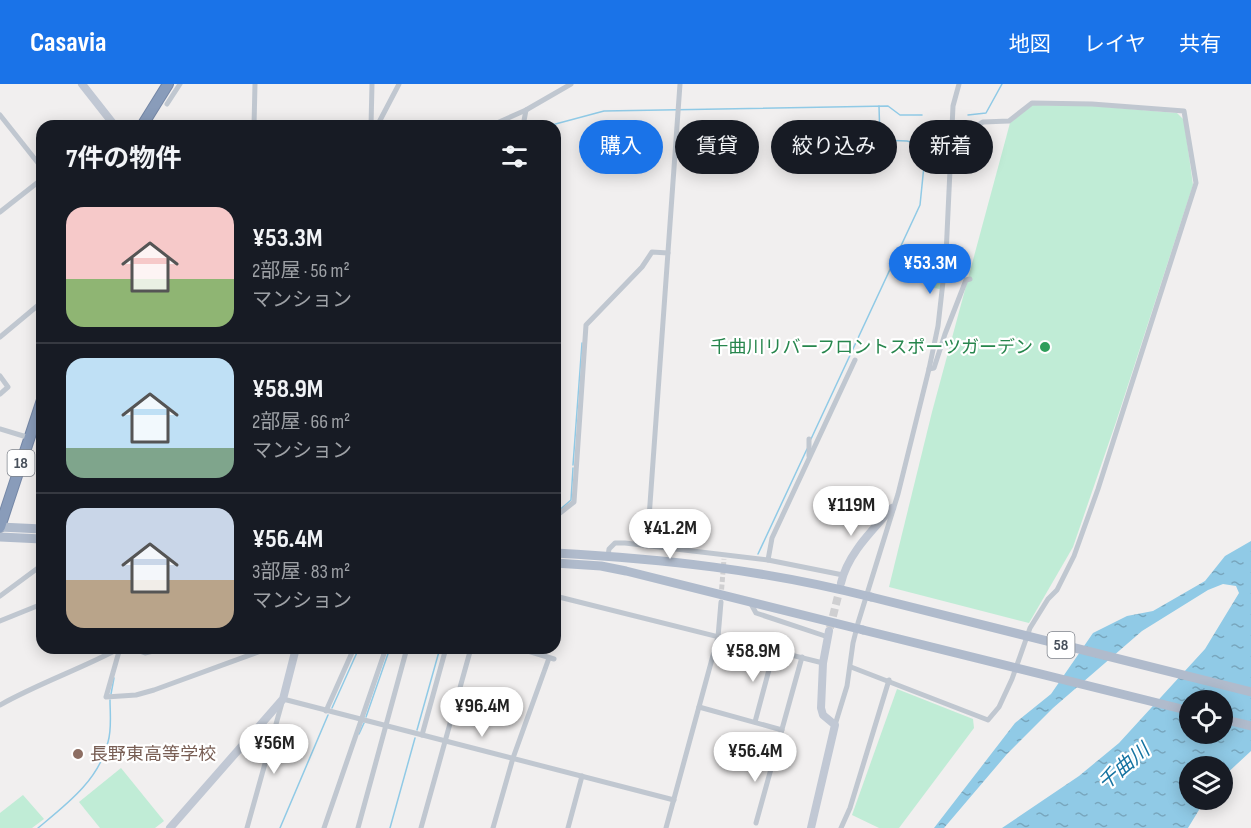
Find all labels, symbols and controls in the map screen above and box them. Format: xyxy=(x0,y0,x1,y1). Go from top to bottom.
text: Casavia xyxy=(30,26,106,59)
text: 地図 xyxy=(1009,32,1051,57)
text: レイヤ xyxy=(1084,32,1146,57)
text: 共有 xyxy=(1179,32,1221,57)
chip: 購入 xyxy=(579,120,663,174)
chip: 賃貸 xyxy=(675,120,759,174)
chip: 絞り込み xyxy=(771,120,897,174)
chip: 新着 xyxy=(909,120,993,174)
icon: filters xyxy=(498,140,531,173)
text: 7件の物件 xyxy=(66,144,181,175)
text: ¥53.3M xyxy=(252,223,322,254)
icon: home xyxy=(114,231,186,303)
pin: ¥53.3M xyxy=(881,244,979,295)
text: ¥53.3M xyxy=(903,251,957,275)
text: 2部屋 · 56 m² xyxy=(252,259,350,283)
text: マンション xyxy=(252,288,352,312)
place label: 千曲川リバーフロントスポーツガーデン xyxy=(710,337,1033,358)
marker: 千曲川リバーフロントスポーツガーデン xyxy=(1038,340,1052,354)
text: ¥58.9M xyxy=(252,374,323,405)
icon: home xyxy=(114,382,186,454)
text: 2部屋 · 66 m² xyxy=(252,410,350,434)
text: マンション xyxy=(252,439,352,463)
road number: 18 xyxy=(8,450,34,476)
pin: ¥119M xyxy=(809,486,893,537)
text: ¥119M xyxy=(827,493,875,517)
pin: ¥41.2M xyxy=(621,509,719,560)
text: ¥41.2M xyxy=(643,516,697,540)
text: ¥56.4M xyxy=(252,524,323,555)
icon: home xyxy=(114,532,186,604)
text: 3部屋 · 83 m² xyxy=(252,560,350,584)
text: マンション xyxy=(252,589,352,613)
pin: ¥58.9M xyxy=(704,632,802,683)
road number: 58 xyxy=(1048,632,1074,658)
text: ¥58.9M xyxy=(726,639,780,663)
pin: ¥96.4M xyxy=(433,687,531,738)
map controls xyxy=(1179,690,1233,810)
button: locate xyxy=(1179,690,1233,744)
text: ¥96.4M xyxy=(454,694,510,718)
pin: ¥56M xyxy=(238,724,310,775)
text: ¥56M xyxy=(253,731,295,755)
pin: ¥56.4M xyxy=(706,732,804,783)
water label: 千曲川 xyxy=(1093,737,1156,795)
text: ¥56.4M xyxy=(728,739,782,763)
place label: 長野東高等学校 xyxy=(90,744,216,765)
marker: 長野東高等学校 xyxy=(71,747,85,761)
button: layers xyxy=(1179,756,1233,810)

